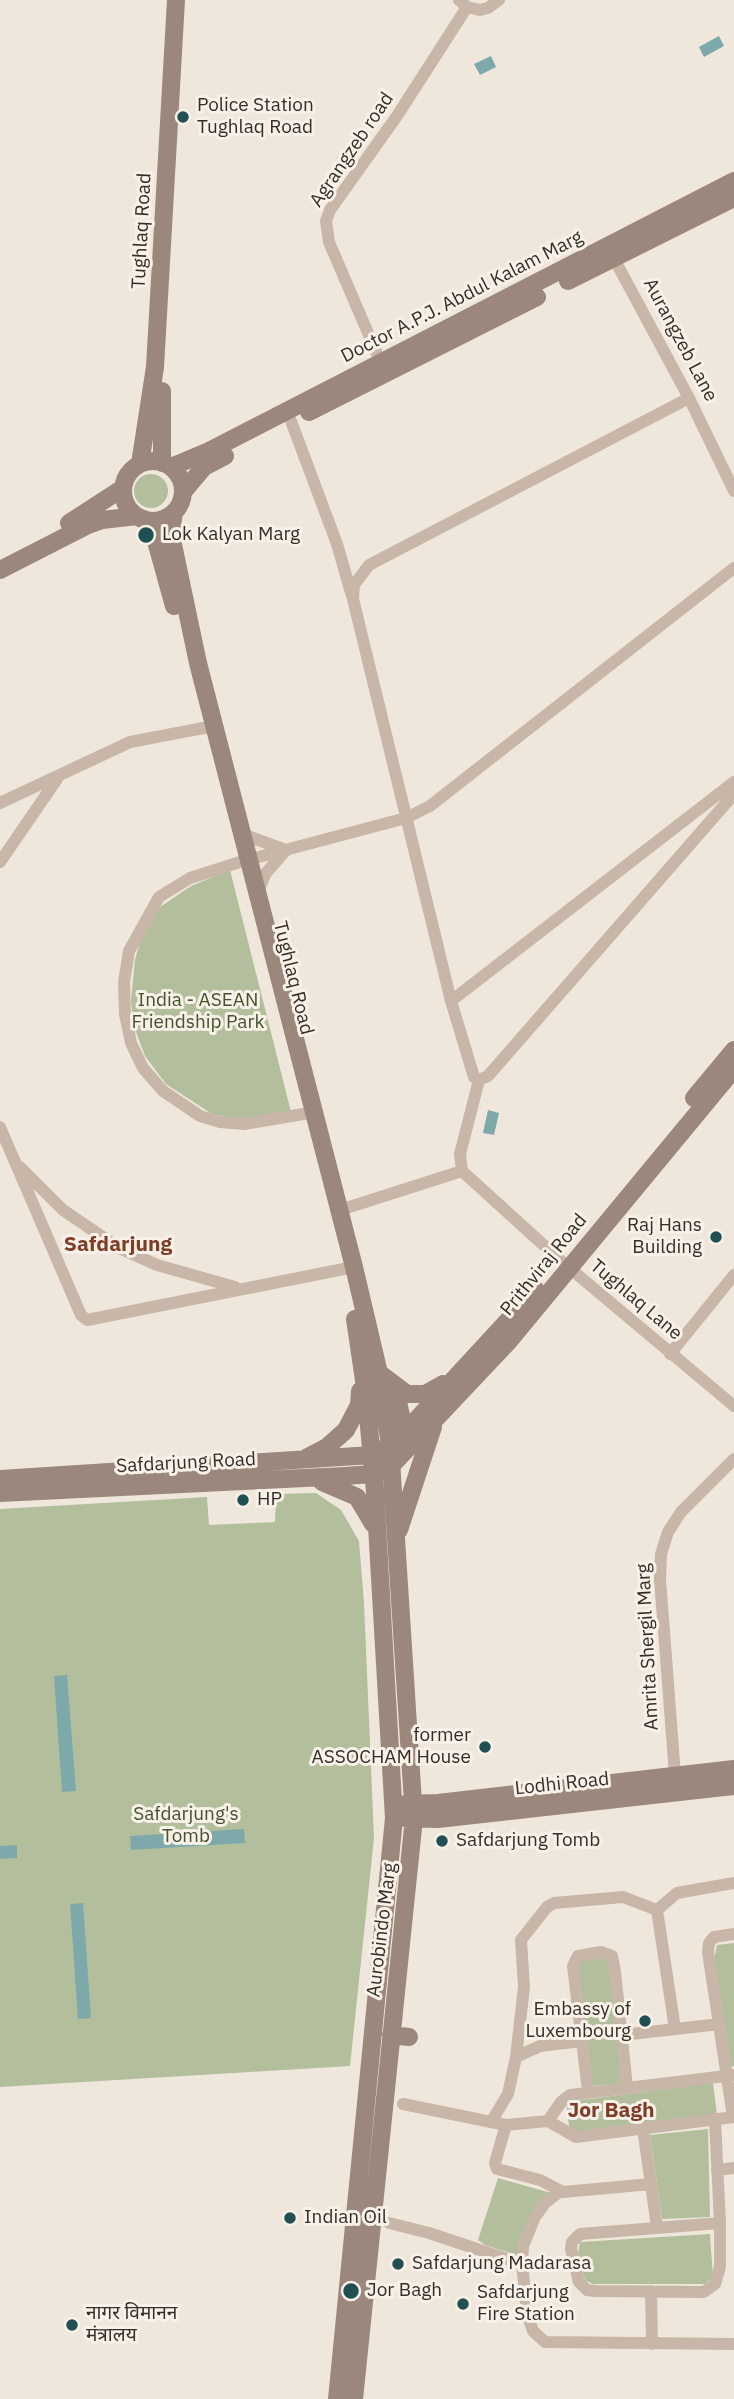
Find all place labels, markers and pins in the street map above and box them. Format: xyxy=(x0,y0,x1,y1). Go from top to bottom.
place label: Police Station Tughlaq Road xyxy=(197,95,314,139)
marker: Police Station Tughlaq Road xyxy=(175,109,191,125)
place label: Lok Kalyan Marg xyxy=(162,524,300,546)
marker: Lok Kalyan Marg xyxy=(136,525,156,545)
place label: Raj Hans Building xyxy=(627,1215,702,1259)
marker: Raj Hans Building xyxy=(708,1229,724,1245)
place label: HP xyxy=(257,1489,282,1511)
marker: HP xyxy=(235,1492,251,1508)
place label: former ASSOCHAM House xyxy=(312,1725,471,1769)
marker: former ASSOCHAM House xyxy=(477,1739,493,1755)
place label: Safdarjung Tomb xyxy=(456,1830,600,1852)
marker: Safdarjung Tomb xyxy=(434,1833,450,1849)
place label: Embassy of Luxembourg xyxy=(525,1999,631,2043)
marker: Embassy of Luxembourg xyxy=(637,2013,653,2029)
place label: Indian Oil xyxy=(304,2207,387,2229)
marker: Indian Oil xyxy=(282,2210,298,2226)
place label: Safdarjung Madarasa xyxy=(412,2253,591,2275)
marker: Safdarjung Madarasa xyxy=(390,2256,406,2272)
place label: Jor Bagh xyxy=(367,2280,442,2302)
marker: Jor Bagh xyxy=(341,2281,361,2301)
place label: Safdarjung Fire Station xyxy=(477,2282,575,2326)
marker: Safdarjung Fire Station xyxy=(455,2296,471,2312)
place label: नागर विमानन मंत्रालय xyxy=(86,2303,177,2347)
marker: नागर विमानन मंत्रालय xyxy=(64,2317,80,2333)

